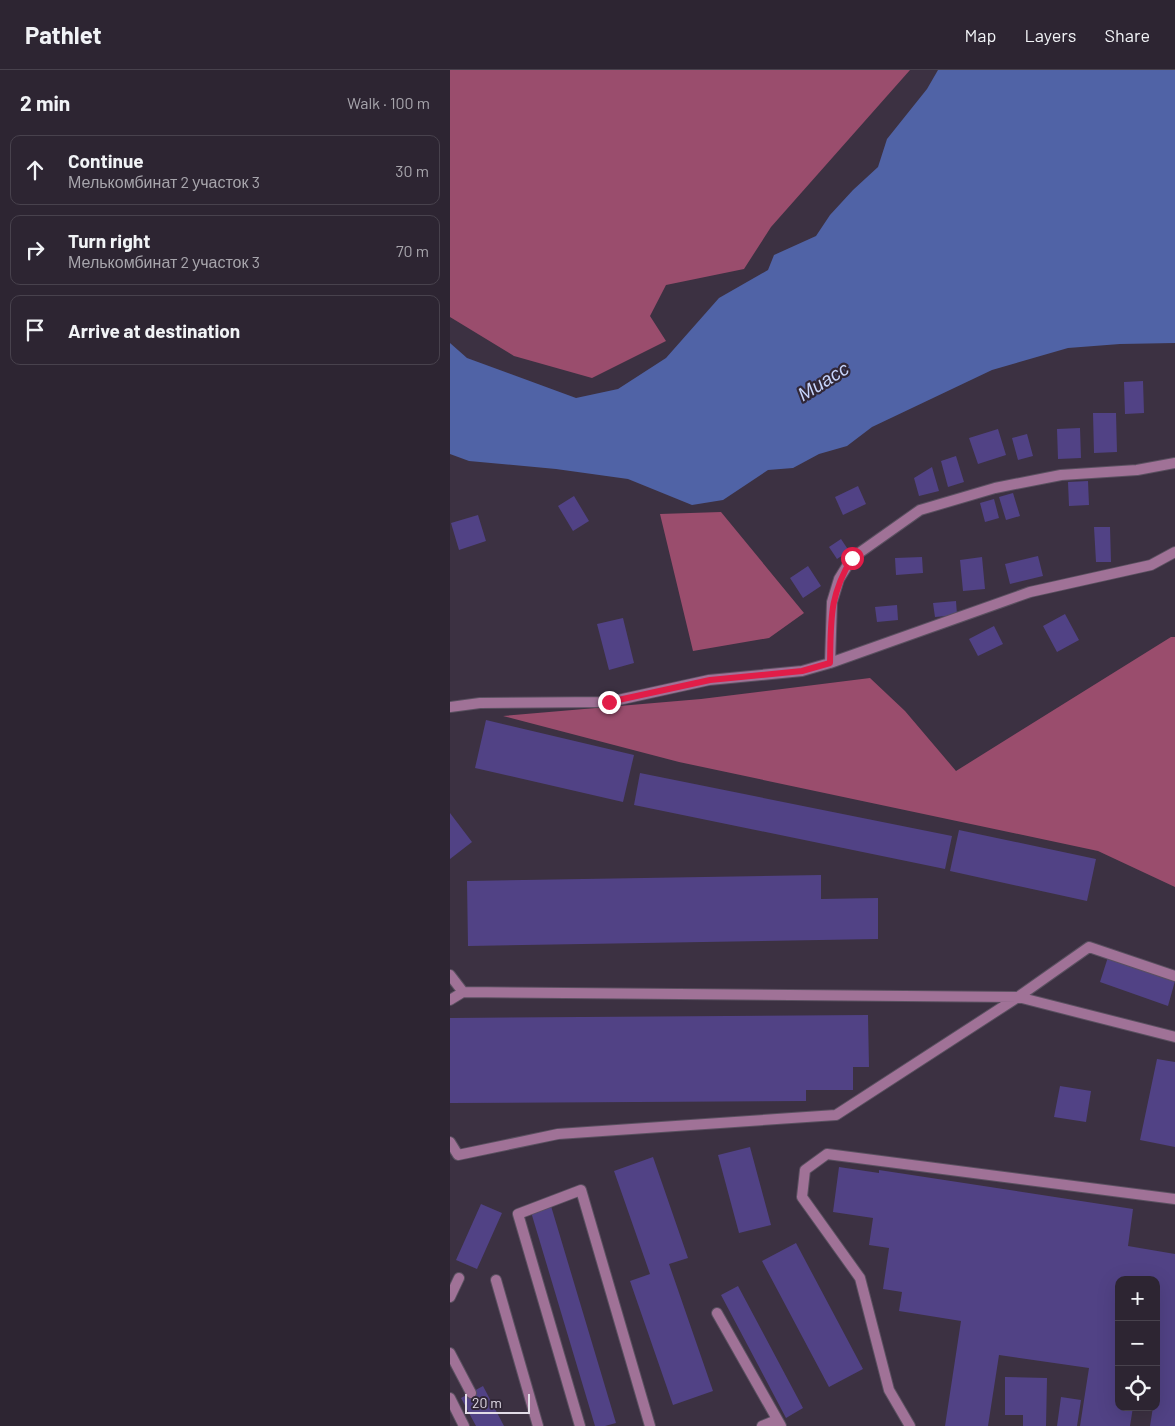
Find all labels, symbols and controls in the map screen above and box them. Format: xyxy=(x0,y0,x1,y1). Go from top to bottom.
text: Pathlet xyxy=(25,20,102,49)
text: Map xyxy=(964,24,996,46)
text: Layers xyxy=(1024,24,1077,46)
text: Share xyxy=(1105,24,1150,46)
text: 2 min xyxy=(20,90,70,115)
text: Walk · 100 m xyxy=(347,93,430,112)
text: Continue xyxy=(68,149,144,172)
icon: ahead xyxy=(21,156,49,184)
text: 30 m xyxy=(395,161,429,180)
text: Мелькомбинат 2 участок 3 xyxy=(68,172,260,191)
text: Turn right xyxy=(68,229,150,252)
icon: right xyxy=(21,236,49,264)
text: 70 m xyxy=(396,241,429,260)
text: Мелькомбинат 2 участок 3 xyxy=(68,252,260,271)
icon: arrive xyxy=(21,316,49,344)
text: Arrive at destination xyxy=(68,319,240,342)
water label: Миасс xyxy=(793,356,853,405)
route start xyxy=(841,547,864,570)
route end xyxy=(598,691,621,714)
map controls xyxy=(1115,1276,1160,1411)
button: + xyxy=(1115,1276,1160,1321)
button: − xyxy=(1115,1321,1160,1366)
button: locate xyxy=(1115,1366,1160,1411)
scale bar xyxy=(465,1391,530,1414)
text: 20 m xyxy=(472,1394,502,1411)

